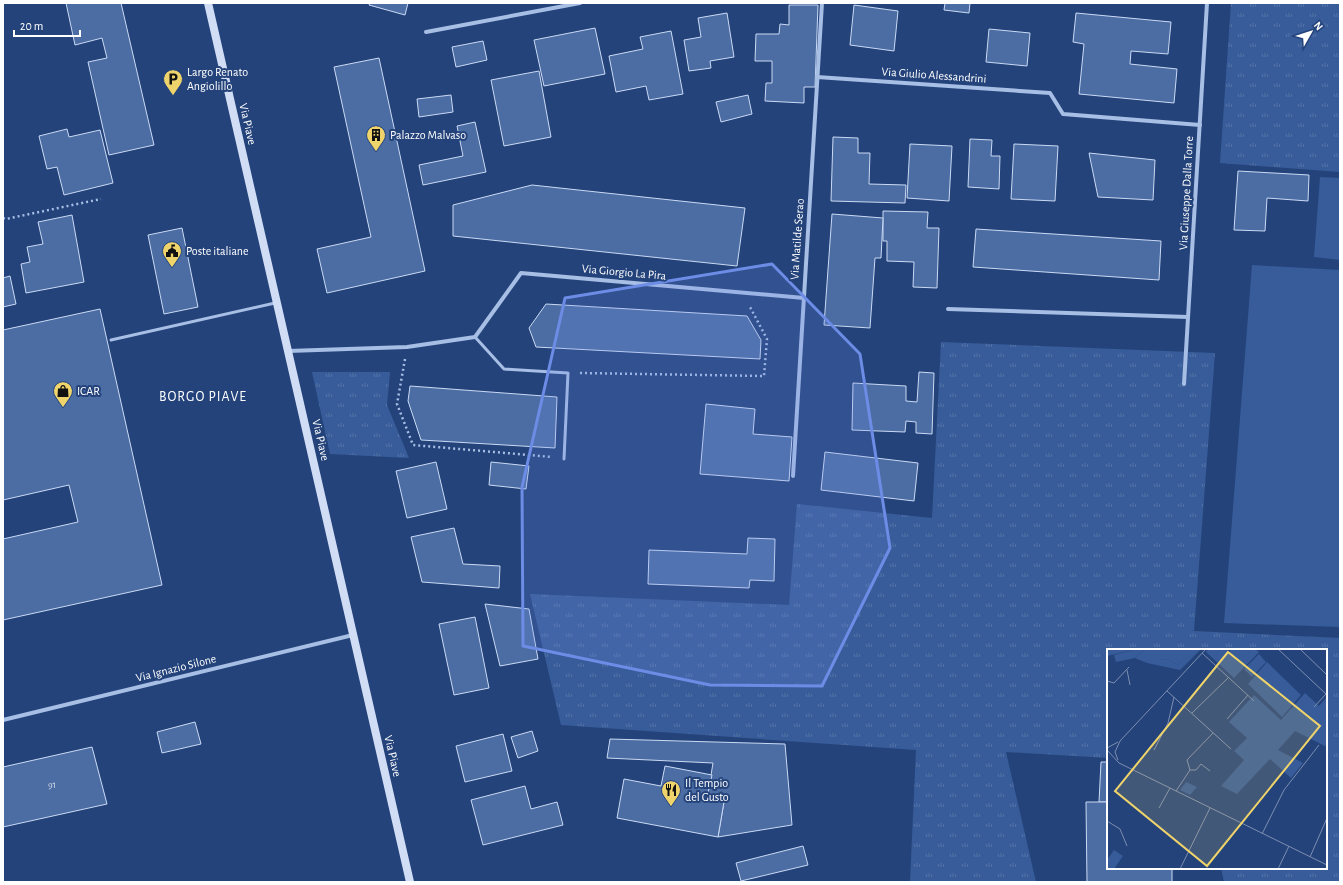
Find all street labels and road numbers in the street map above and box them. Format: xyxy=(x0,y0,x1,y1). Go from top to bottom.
street label: Via Giulio Alessandrini xyxy=(881,65,987,85)
street label: Via Piave xyxy=(237,102,259,146)
street label: Via Giuseppe Dalla Torre xyxy=(1177,136,1195,250)
street label: Via Matilde Serao xyxy=(788,198,806,280)
street label: Via Giorgio La Pira xyxy=(581,262,667,282)
street label: Via Piave xyxy=(310,418,332,462)
street label: Via Ignazio Silone xyxy=(135,652,217,684)
street label: Via Piave xyxy=(382,734,404,778)

